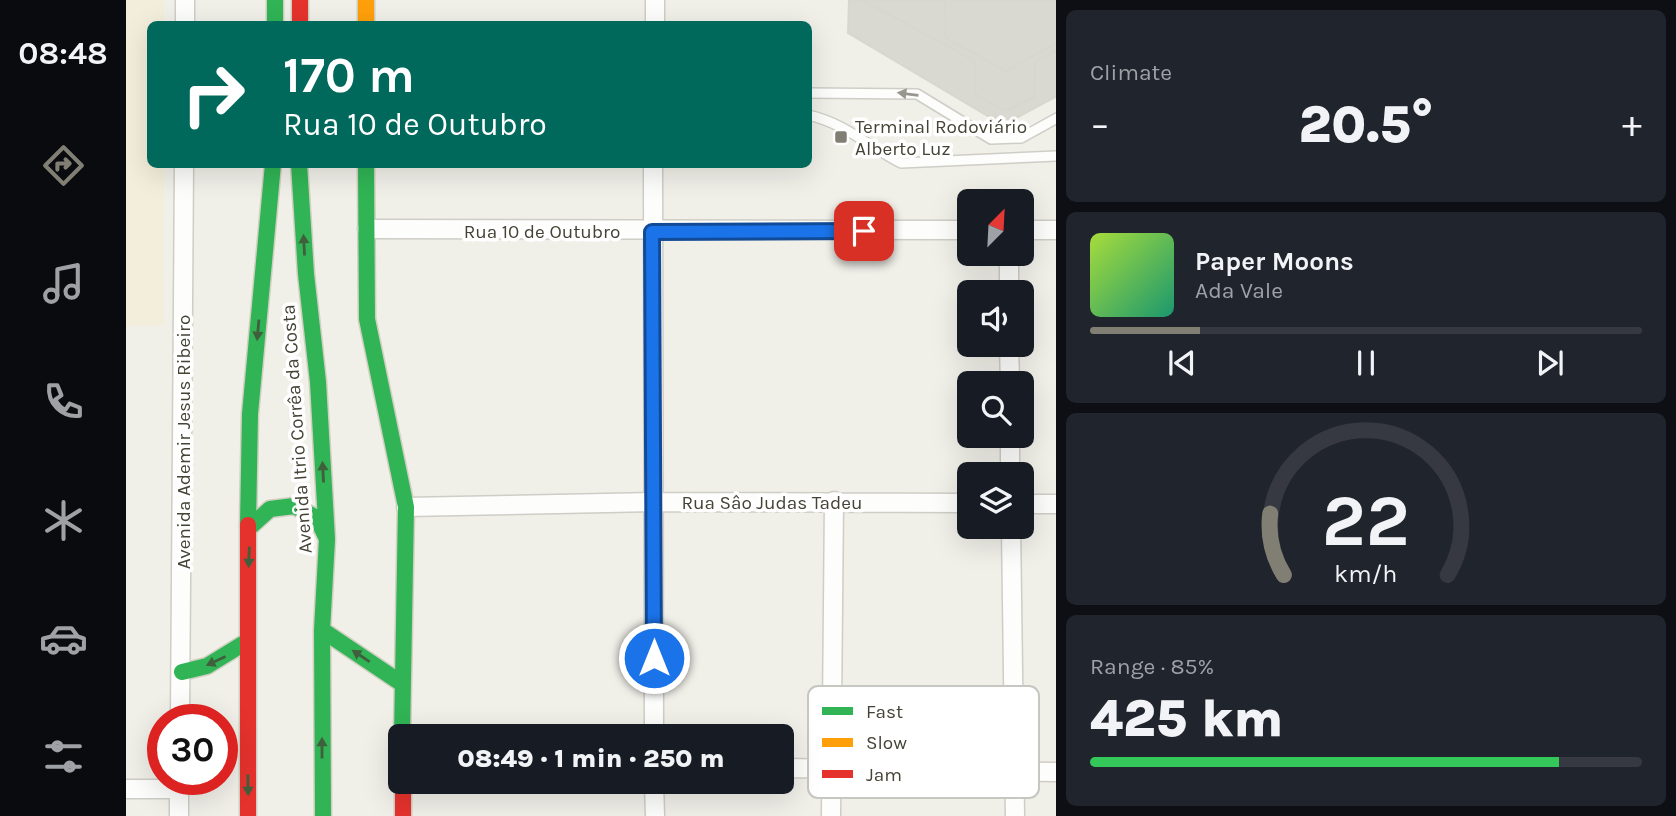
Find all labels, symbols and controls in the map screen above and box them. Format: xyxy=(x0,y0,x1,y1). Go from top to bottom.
text: 08:48 xyxy=(18,35,108,72)
text: 170 m xyxy=(283,47,415,104)
icon: right xyxy=(168,49,259,140)
text: Climate xyxy=(1090,59,1172,86)
one-way arrow xyxy=(897,89,919,100)
text: 20.5° xyxy=(1298,94,1434,155)
text: − xyxy=(1090,102,1110,147)
text: + xyxy=(1622,102,1642,147)
text: Rua 10 de Outubro xyxy=(283,106,547,143)
place label: Terminal Rodoviário Alberto Luz xyxy=(855,116,1027,160)
marker: Terminal Rodoviário Alberto Luz xyxy=(833,129,849,145)
icon: directions xyxy=(39,141,88,190)
north arrow xyxy=(957,189,1034,266)
map controls xyxy=(957,189,1034,539)
pin xyxy=(834,201,894,261)
icon: arrive xyxy=(845,212,883,250)
street label: Rua 10 de Outubro xyxy=(464,221,620,243)
one-way arrow xyxy=(298,234,309,256)
text: Paper Moons xyxy=(1195,246,1354,277)
icon: music xyxy=(39,259,88,308)
text: Ada Vale xyxy=(1195,277,1283,304)
button: sound xyxy=(957,280,1034,357)
street label: Avenida Itrio Corrêa da Costa xyxy=(277,304,317,554)
street label: Avenida Ademir Jesus Ribeiro xyxy=(173,315,195,569)
one-way arrow xyxy=(252,319,263,341)
icon: previous xyxy=(1163,344,1201,382)
icon: pause xyxy=(1347,344,1385,382)
icon: next xyxy=(1531,344,1569,382)
button: search xyxy=(957,371,1034,448)
icon: phone xyxy=(39,377,88,426)
one-way arrow xyxy=(318,460,329,482)
button: layers xyxy=(957,462,1034,539)
text: 22 xyxy=(1322,478,1410,563)
street label: Rua Sâo Judas Tadeu xyxy=(681,492,863,514)
icon: climate xyxy=(39,496,88,545)
one-way arrow xyxy=(243,546,254,568)
text: km/h xyxy=(1334,559,1398,588)
icon: car xyxy=(39,614,88,663)
position arrow xyxy=(617,621,691,695)
one-way arrow xyxy=(352,649,370,663)
text: Range · 85% xyxy=(1090,653,1214,680)
one-way arrow xyxy=(206,655,226,667)
legend xyxy=(808,686,1039,798)
text: 425 km xyxy=(1090,688,1283,749)
text: Fast xyxy=(866,701,903,723)
speed limit sign: 30 xyxy=(147,704,238,795)
icon: filters xyxy=(39,732,88,781)
text: Slow xyxy=(866,732,907,754)
one-way arrow xyxy=(317,737,328,759)
text: 08:49 · 1 min · 250 m xyxy=(457,743,725,774)
text: Jam xyxy=(866,764,902,786)
one-way arrow xyxy=(242,774,254,796)

